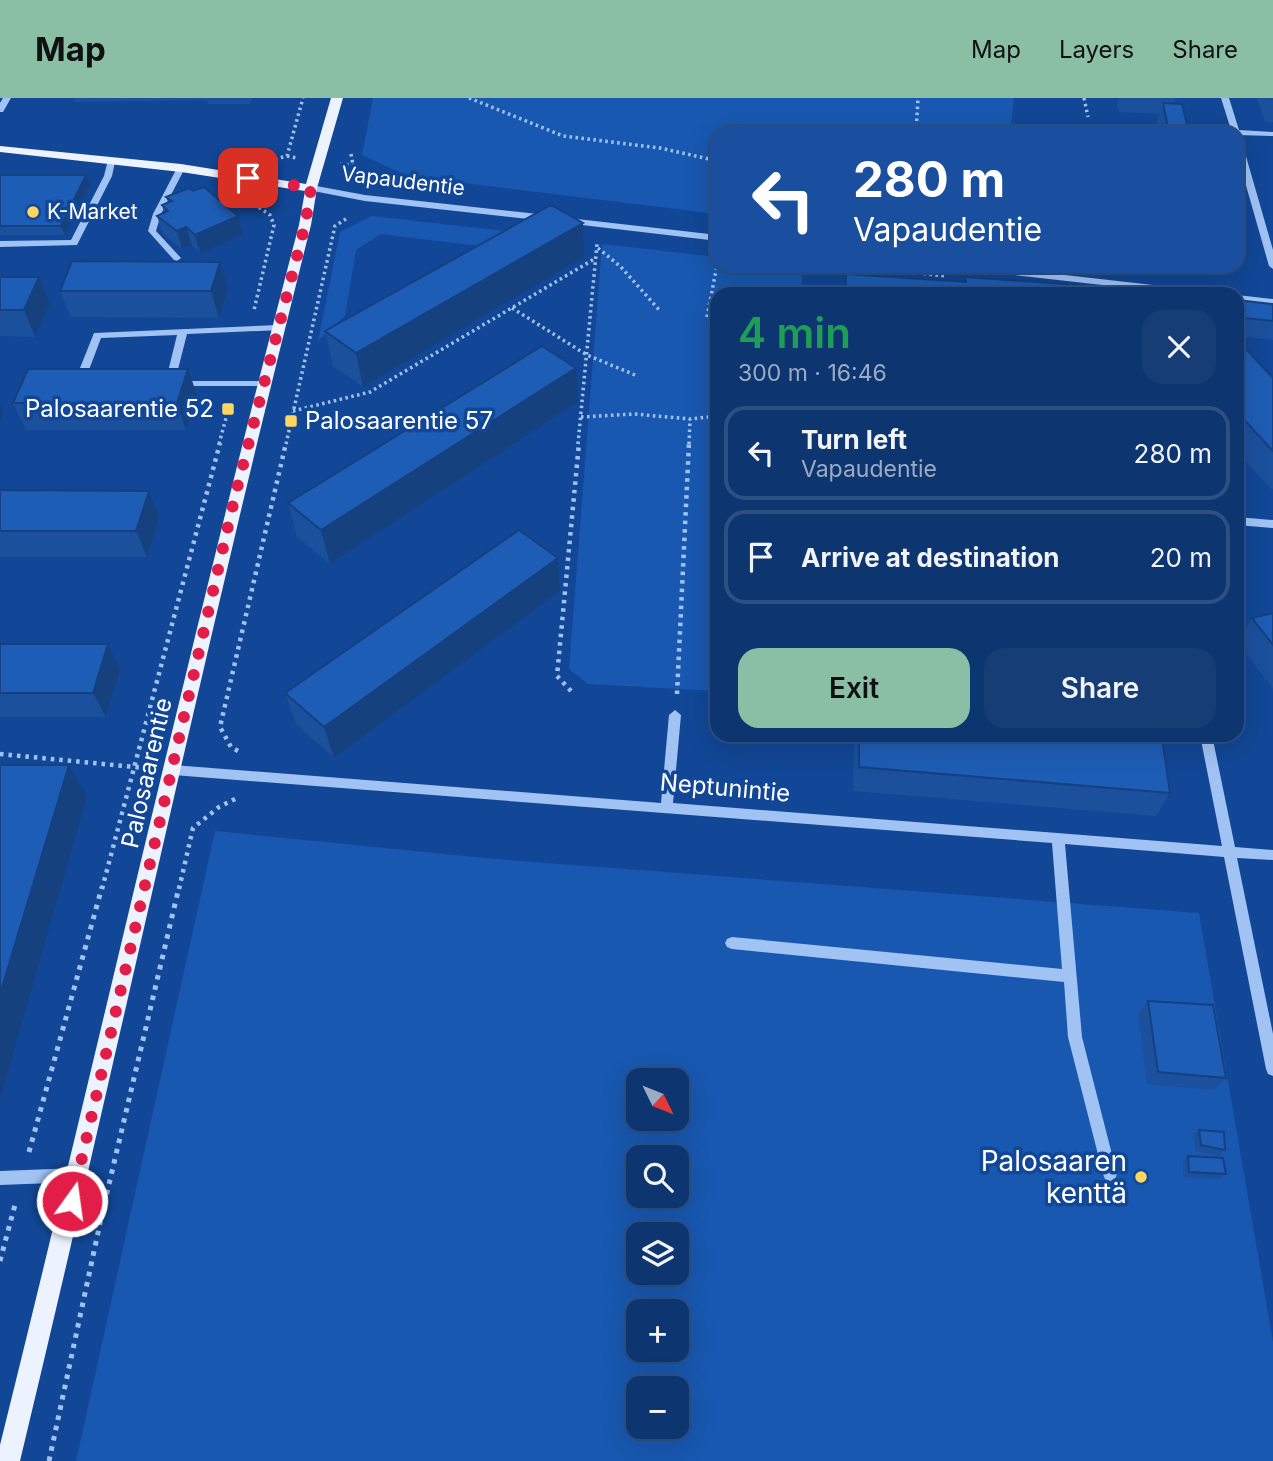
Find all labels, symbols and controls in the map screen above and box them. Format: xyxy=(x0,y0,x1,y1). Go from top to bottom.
text: Map xyxy=(35,29,106,69)
text: Map xyxy=(971,35,1021,64)
text: Layers xyxy=(1059,35,1134,64)
text: Share xyxy=(1172,35,1238,64)
pin xyxy=(218,148,278,208)
text: 280 m xyxy=(853,150,1005,209)
icon: left xyxy=(738,154,829,245)
icon: arrive xyxy=(229,159,267,197)
street label: Vapaudentie xyxy=(340,161,466,200)
place label: K-Market xyxy=(47,199,138,224)
marker: K-Market xyxy=(25,204,41,220)
text: Vapaudentie xyxy=(853,210,1042,249)
text: 4 min xyxy=(738,307,851,358)
button: close xyxy=(1142,310,1216,384)
text: 300 m · 16:46 xyxy=(738,359,887,387)
place label: Palosaarentie 52 xyxy=(25,394,214,423)
marker: Palosaarentie 52 xyxy=(220,401,236,417)
place label: Palosaarentie 57 xyxy=(305,406,493,435)
marker: Palosaarentie 57 xyxy=(283,413,299,429)
text: Turn left xyxy=(801,424,907,455)
icon: left xyxy=(742,434,780,472)
text: 280 m xyxy=(1134,438,1212,469)
text: Vapaudentie xyxy=(801,455,937,483)
icon: arrive xyxy=(742,538,780,576)
text: Arrive at destination xyxy=(801,542,1060,573)
text: 20 m xyxy=(1150,542,1212,573)
button: Exit xyxy=(738,648,970,728)
button: Share xyxy=(984,648,1216,728)
street label: Palosaarentie xyxy=(115,695,178,851)
street label: Neptunintie xyxy=(659,767,791,808)
north arrow xyxy=(626,1068,690,1130)
map controls xyxy=(626,1068,689,1439)
place label: Palosaaren kenttä xyxy=(981,1144,1127,1210)
button: search xyxy=(626,1145,689,1208)
position arrow xyxy=(35,1164,109,1238)
marker: Palosaaren kenttä xyxy=(1133,1169,1149,1185)
button: layers xyxy=(626,1222,689,1285)
button: + xyxy=(626,1299,689,1362)
button: − xyxy=(626,1376,689,1439)

